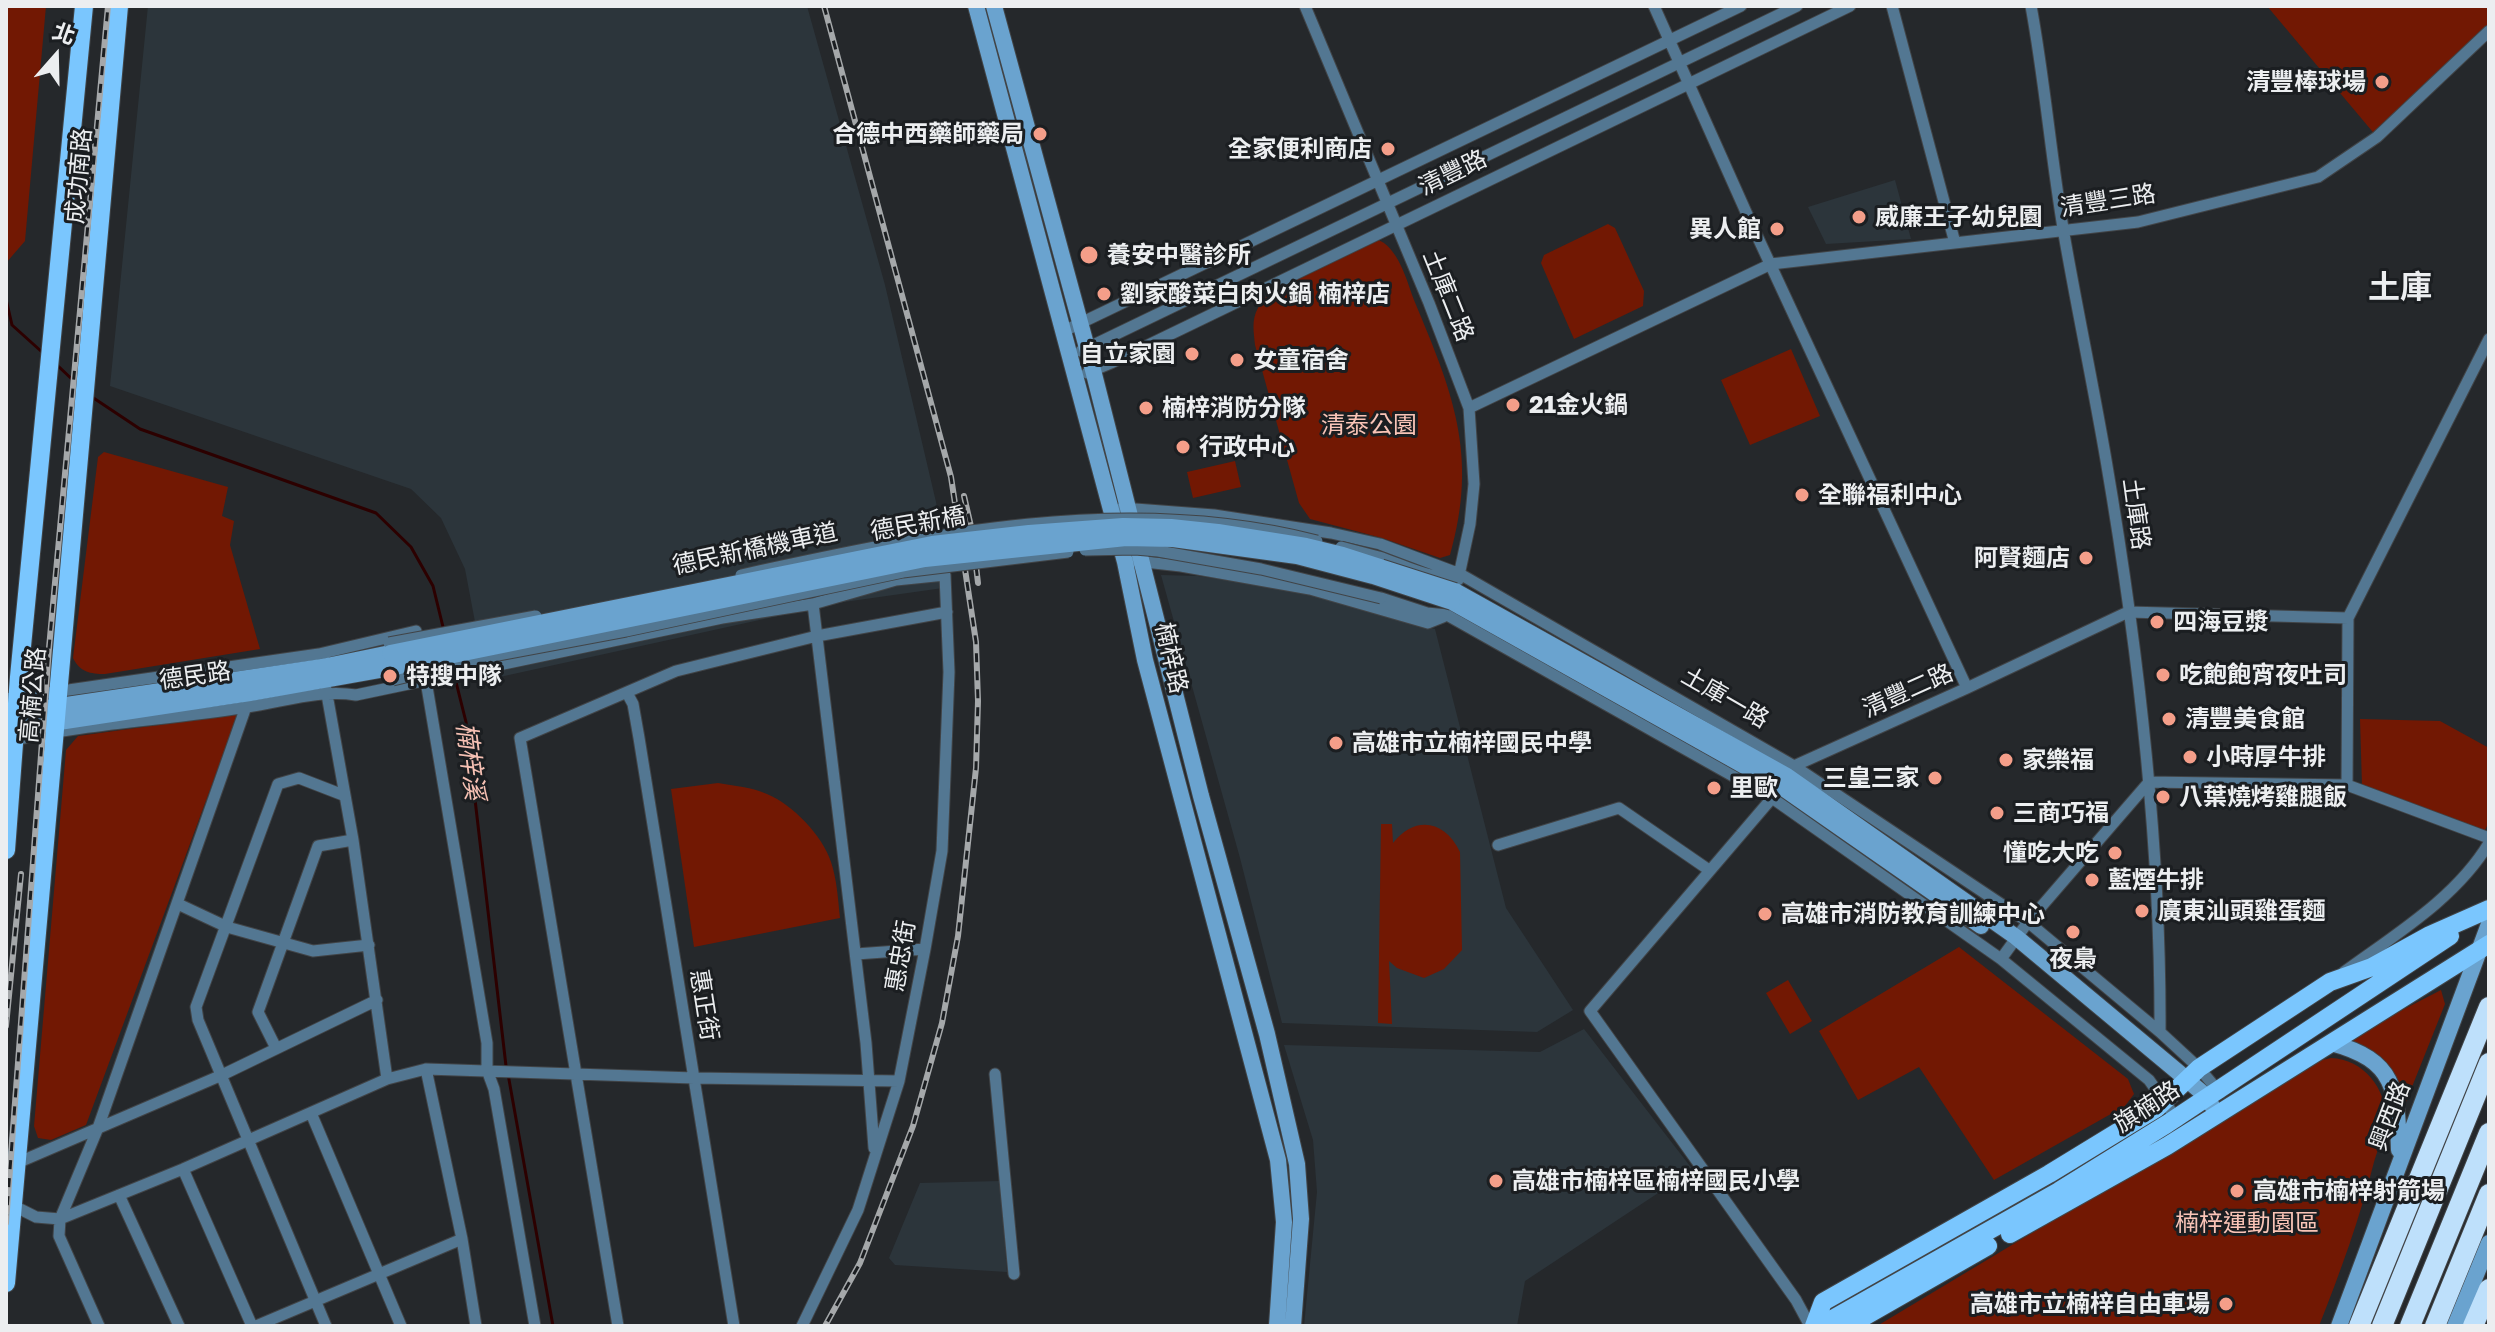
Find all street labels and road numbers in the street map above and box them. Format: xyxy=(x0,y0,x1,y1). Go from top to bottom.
street label: 成功南路 xyxy=(60,127,98,225)
street label: 清豐路 xyxy=(1414,144,1492,202)
street label: 清豐三路 xyxy=(2058,179,2158,223)
street label: 土庫二路 xyxy=(1417,246,1479,346)
street label: 土庫路 xyxy=(2117,476,2155,552)
street label: 德民新橋 xyxy=(868,501,968,547)
street label: 德民新橋機車道 xyxy=(670,517,840,581)
street label: 楠梓路 xyxy=(1149,620,1193,696)
street label: 高楠公路 xyxy=(14,646,52,744)
street label: 德民路 xyxy=(157,657,233,695)
street label: 清豐二路 xyxy=(1858,658,1958,724)
street label: 土庫一路 xyxy=(1676,662,1774,734)
street label: 惠忠街 xyxy=(881,918,921,994)
street label: 惠正街 xyxy=(684,967,724,1043)
street label: 旗楠路 xyxy=(2109,1075,2185,1139)
street label: 興西路 xyxy=(2364,1077,2416,1155)

